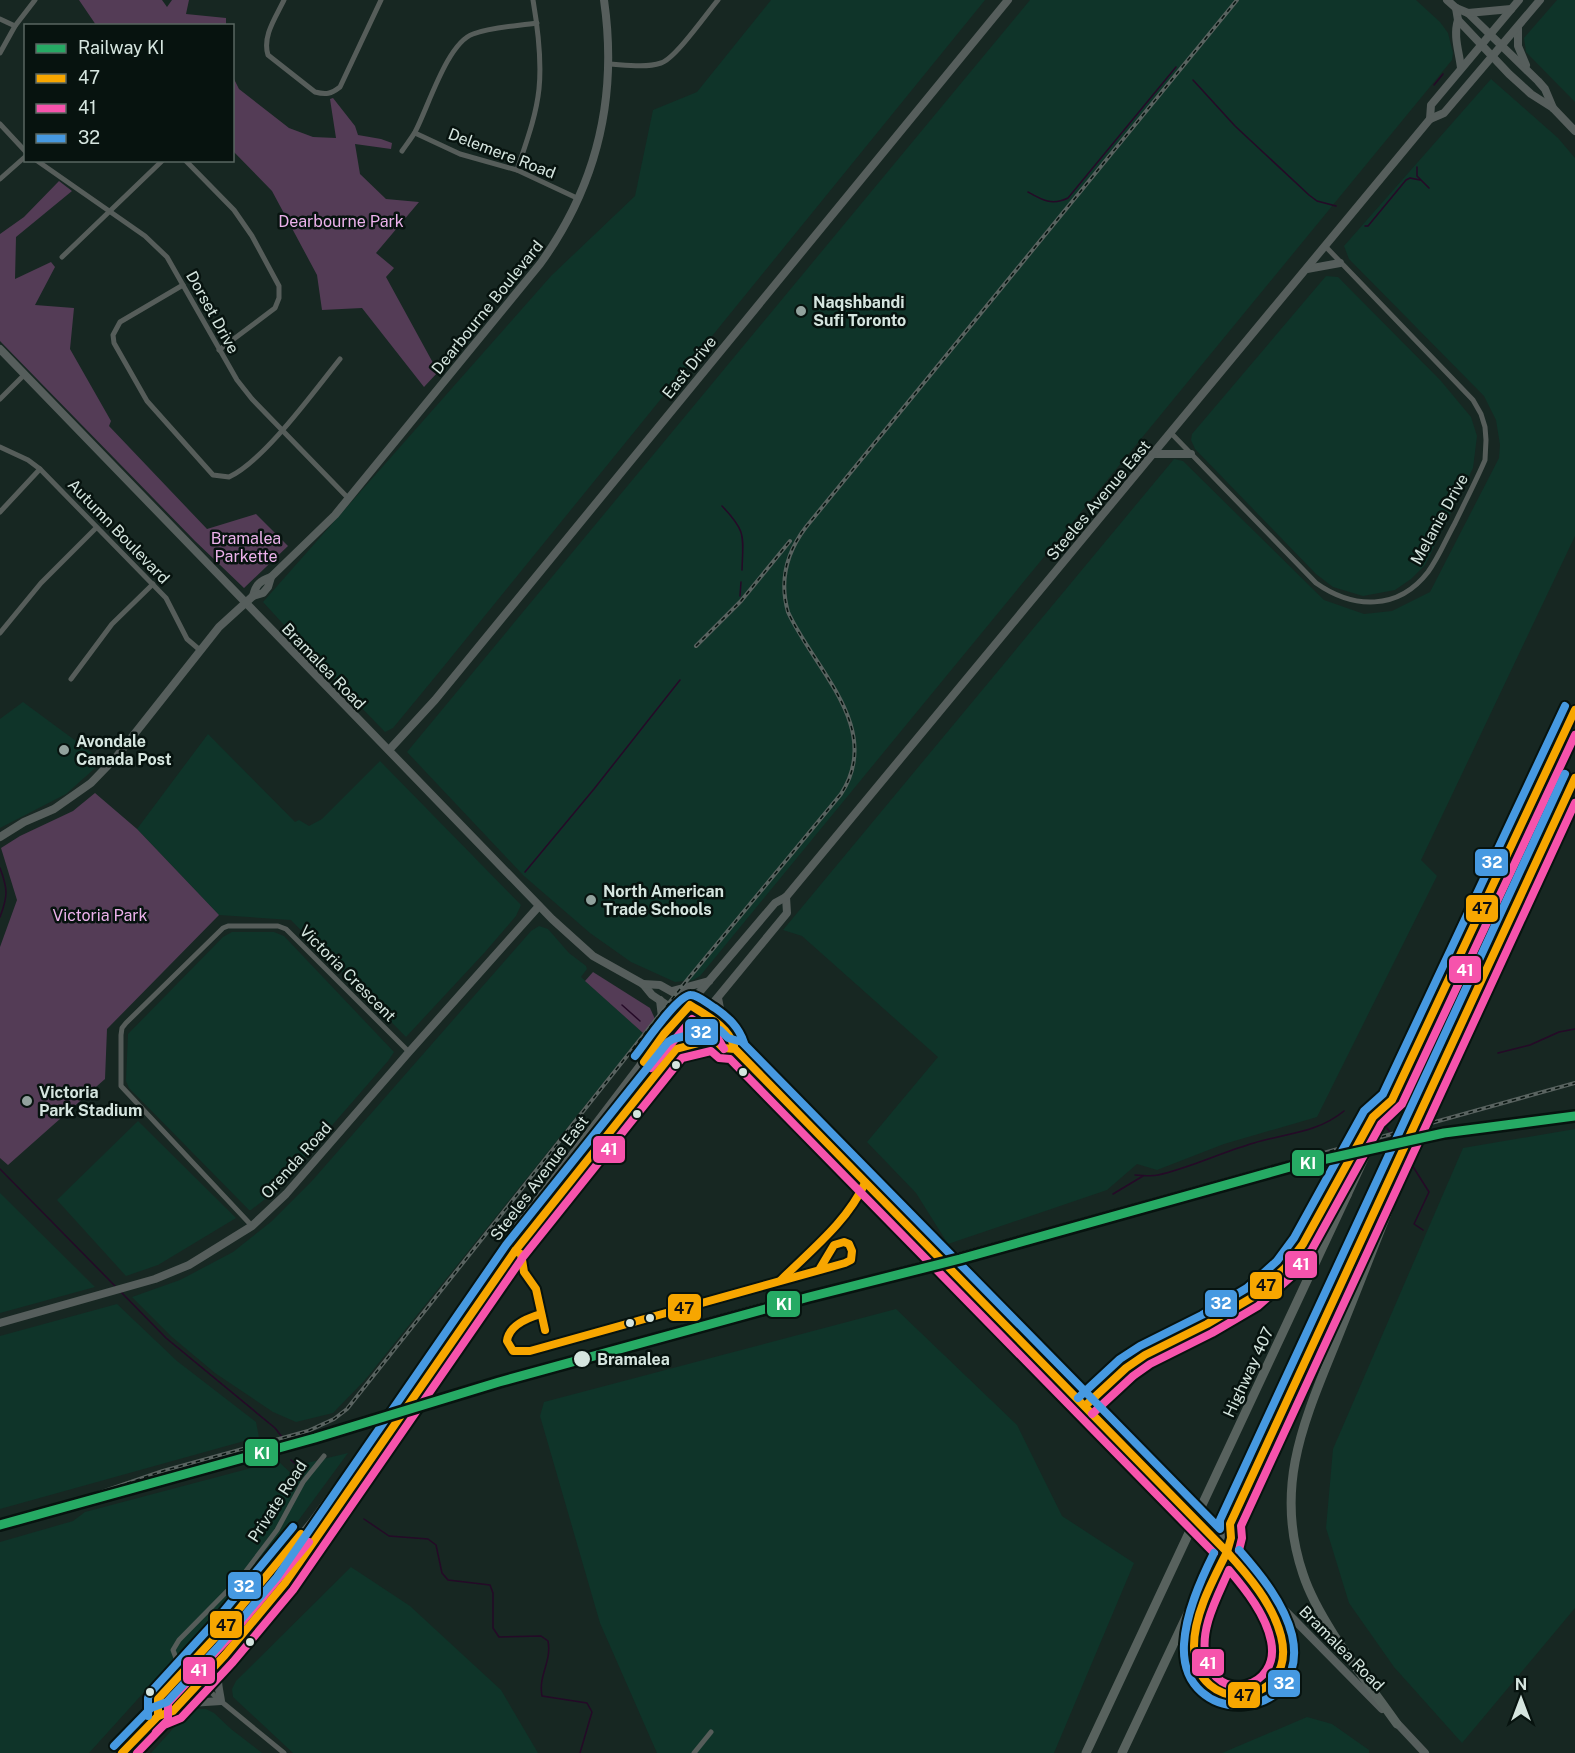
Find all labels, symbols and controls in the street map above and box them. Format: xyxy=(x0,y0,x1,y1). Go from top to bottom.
legend xyxy=(24,24,234,162)
text: Railway KI xyxy=(78,37,164,58)
text: 47 xyxy=(78,67,100,88)
text: 41 xyxy=(78,97,97,118)
street label: Delemere Road xyxy=(445,124,558,183)
text: 32 xyxy=(78,127,100,148)
park label: Dearbourne Park xyxy=(278,212,404,231)
street label: Dearbourne Boulevard xyxy=(428,237,547,378)
street label: Dorset Drive xyxy=(182,268,243,357)
place label: Naqshbandi Sufi Toronto xyxy=(813,293,906,330)
marker: Naqshbandi Sufi Toronto xyxy=(794,304,808,318)
street label: East Drive xyxy=(658,332,720,402)
street label: Steeles Avenue East xyxy=(1042,436,1154,564)
street label: Melanie Drive xyxy=(1407,470,1472,568)
street label: Autumn Boulevard xyxy=(64,475,173,588)
park label: Bramalea Parkette xyxy=(211,529,281,566)
street label: Bramalea Road xyxy=(278,619,369,713)
place label: Avondale Canada Post xyxy=(76,732,172,769)
marker: Avondale Canada Post xyxy=(57,743,71,757)
line badge: 32 xyxy=(1474,848,1509,877)
text: 32 xyxy=(1482,853,1502,872)
place label: North American Trade Schools xyxy=(603,882,724,919)
marker: North American Trade Schools xyxy=(584,893,598,907)
line badge: 47 xyxy=(1465,894,1499,923)
text: 47 xyxy=(1472,899,1492,918)
park label: Victoria Park xyxy=(52,906,148,925)
street label: Victoria Crescent xyxy=(296,921,400,1025)
line badge: 41 xyxy=(1448,955,1482,984)
text: 41 xyxy=(1456,961,1474,980)
line badge: 32 xyxy=(684,1018,719,1046)
text: 32 xyxy=(691,1023,711,1042)
unlabelled marker xyxy=(670,1059,682,1071)
unlabelled marker xyxy=(737,1066,749,1078)
place label: Victoria Park Stadium xyxy=(39,1083,142,1120)
marker: Victoria Park Stadium xyxy=(20,1094,34,1108)
unlabelled marker xyxy=(631,1108,643,1120)
street label: Steeles Avenue East xyxy=(486,1112,593,1244)
street label: Orenda Road xyxy=(257,1118,336,1202)
line badge: 41 xyxy=(592,1135,626,1164)
text: 41 xyxy=(600,1140,618,1159)
line badge: KI xyxy=(1291,1149,1325,1177)
text: KI xyxy=(1300,1154,1316,1173)
line badge: 41 xyxy=(1284,1250,1318,1279)
text: 41 xyxy=(1292,1255,1310,1274)
line badge: 47 xyxy=(1249,1271,1283,1300)
text: 47 xyxy=(1256,1276,1276,1295)
line badge: 32 xyxy=(1204,1289,1238,1318)
line badge: KI xyxy=(766,1290,801,1318)
line badge: 47 xyxy=(667,1293,702,1322)
text: 32 xyxy=(1211,1294,1231,1313)
text: KI xyxy=(776,1295,792,1314)
text: 47 xyxy=(674,1299,694,1318)
unlabelled marker xyxy=(644,1312,656,1324)
unlabelled marker xyxy=(624,1317,636,1329)
street label: Highway 407 xyxy=(1219,1324,1278,1420)
marker: Bramalea xyxy=(572,1349,592,1369)
place label: Bramalea xyxy=(597,1350,670,1369)
line badge: KI xyxy=(244,1438,279,1467)
text: KI xyxy=(254,1444,270,1463)
street label: Private Road xyxy=(244,1457,311,1546)
line badge: 32 xyxy=(227,1571,262,1600)
text: 32 xyxy=(234,1577,254,1596)
street label: Bramalea Road xyxy=(1295,1602,1388,1695)
line badge: 47 xyxy=(209,1610,243,1639)
text: 47 xyxy=(216,1616,236,1635)
unlabelled marker xyxy=(244,1636,256,1648)
line badge: 41 xyxy=(1191,1648,1225,1677)
text: 41 xyxy=(1199,1654,1217,1673)
line badge: 41 xyxy=(182,1656,216,1685)
text: 41 xyxy=(190,1661,208,1680)
line badge: 32 xyxy=(1267,1669,1301,1698)
north arrow xyxy=(1491,1669,1551,1729)
text: 32 xyxy=(1274,1674,1294,1693)
text: N xyxy=(1515,1675,1527,1694)
line badge: 47 xyxy=(1227,1681,1261,1709)
unlabelled marker xyxy=(144,1686,156,1698)
text: 47 xyxy=(1234,1686,1254,1705)

